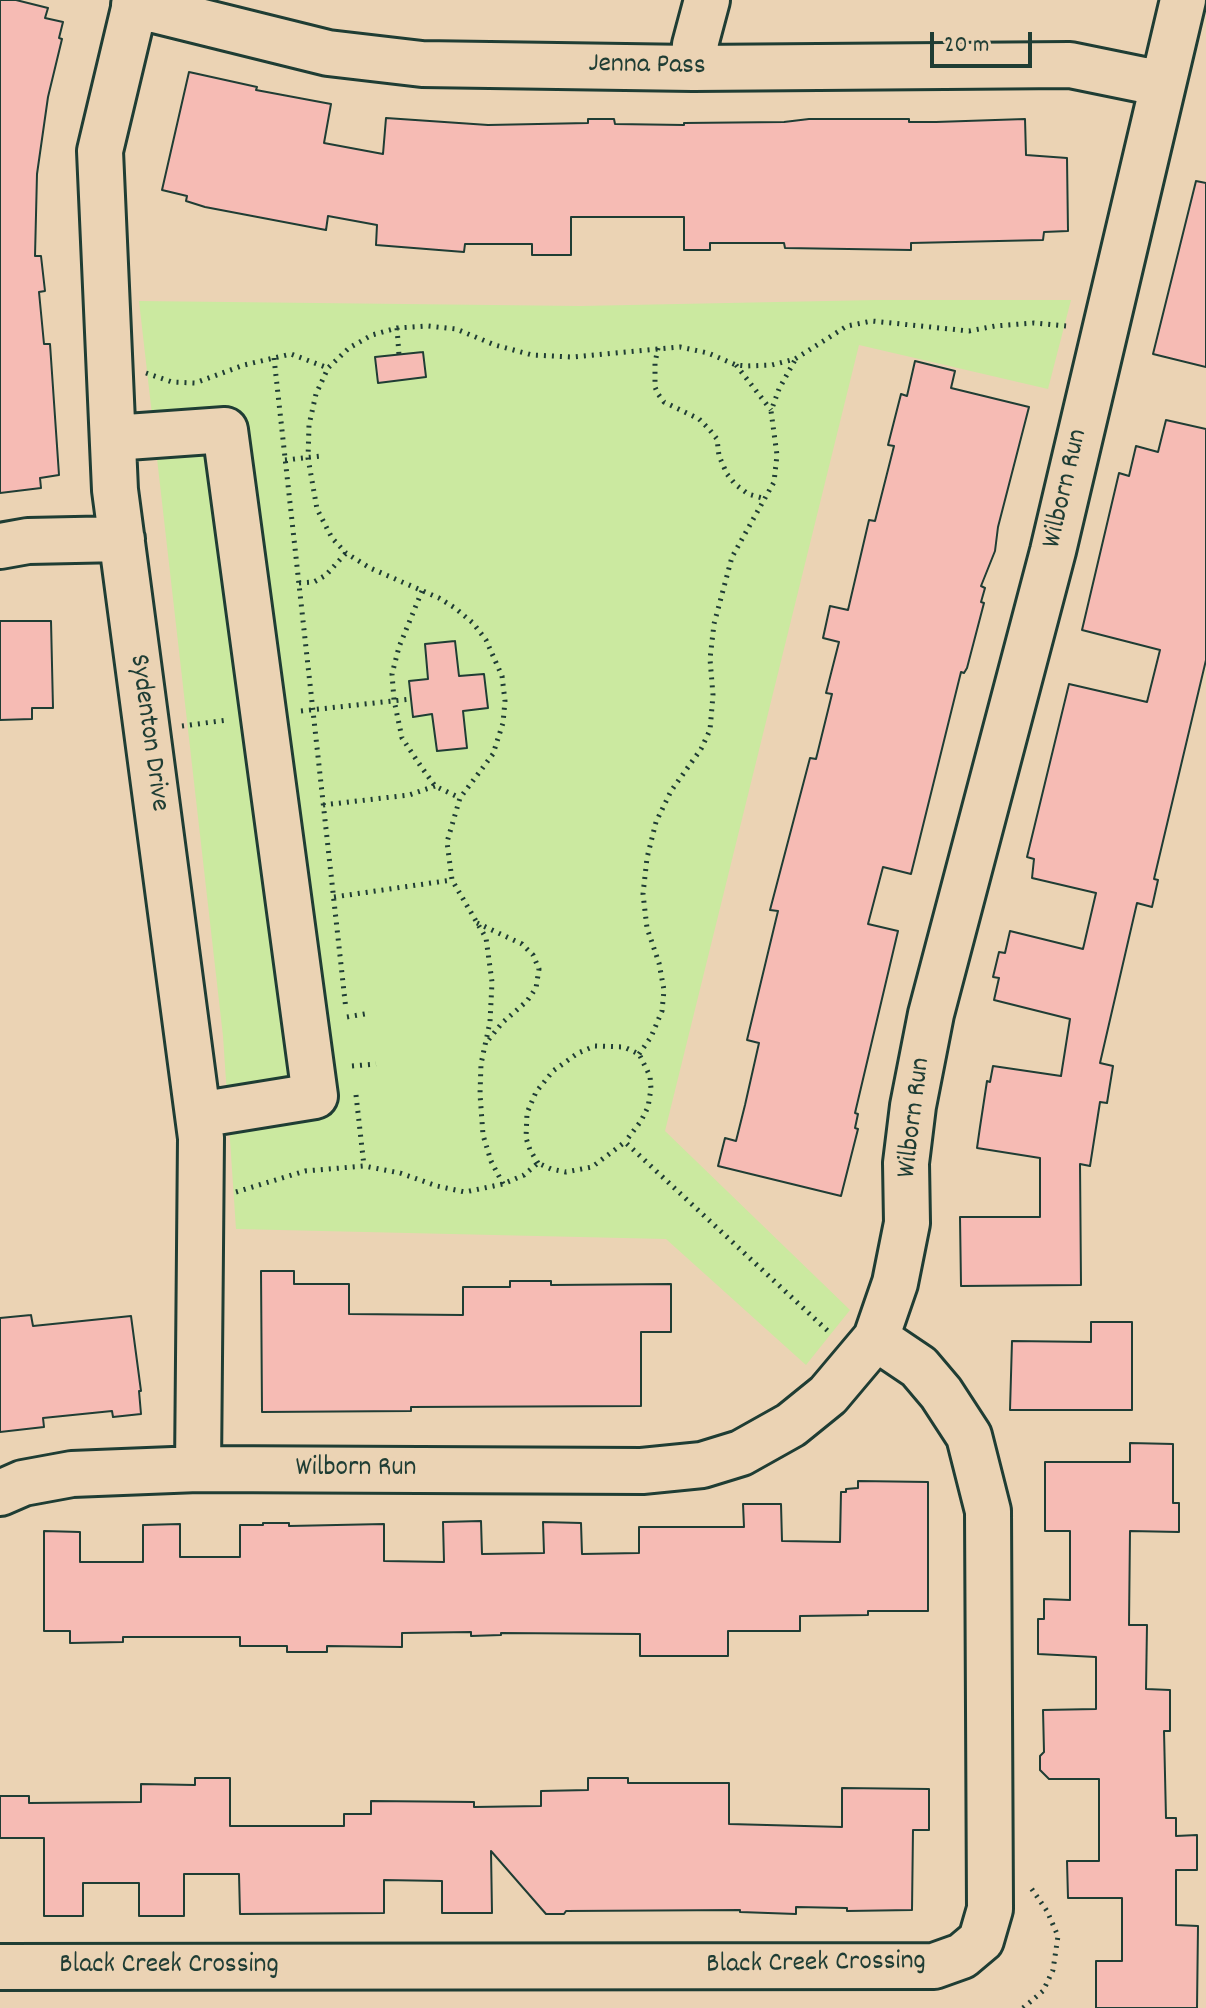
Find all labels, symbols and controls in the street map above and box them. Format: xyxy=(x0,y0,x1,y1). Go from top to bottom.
scale bar xyxy=(934,16,1036,66)
text: 20 m xyxy=(944,29,990,63)
street label: Jenna Pass xyxy=(588,49,706,85)
street label: Wilborn Run xyxy=(1037,426,1097,552)
street label: Sydenton Drive xyxy=(119,652,175,814)
street label: Wilborn Run xyxy=(892,1056,940,1180)
street label: Wilborn Run xyxy=(296,1453,416,1487)
street label: Black Creek Crossing xyxy=(706,1946,926,1984)
street label: Black Creek Crossing xyxy=(59,1950,279,1984)

